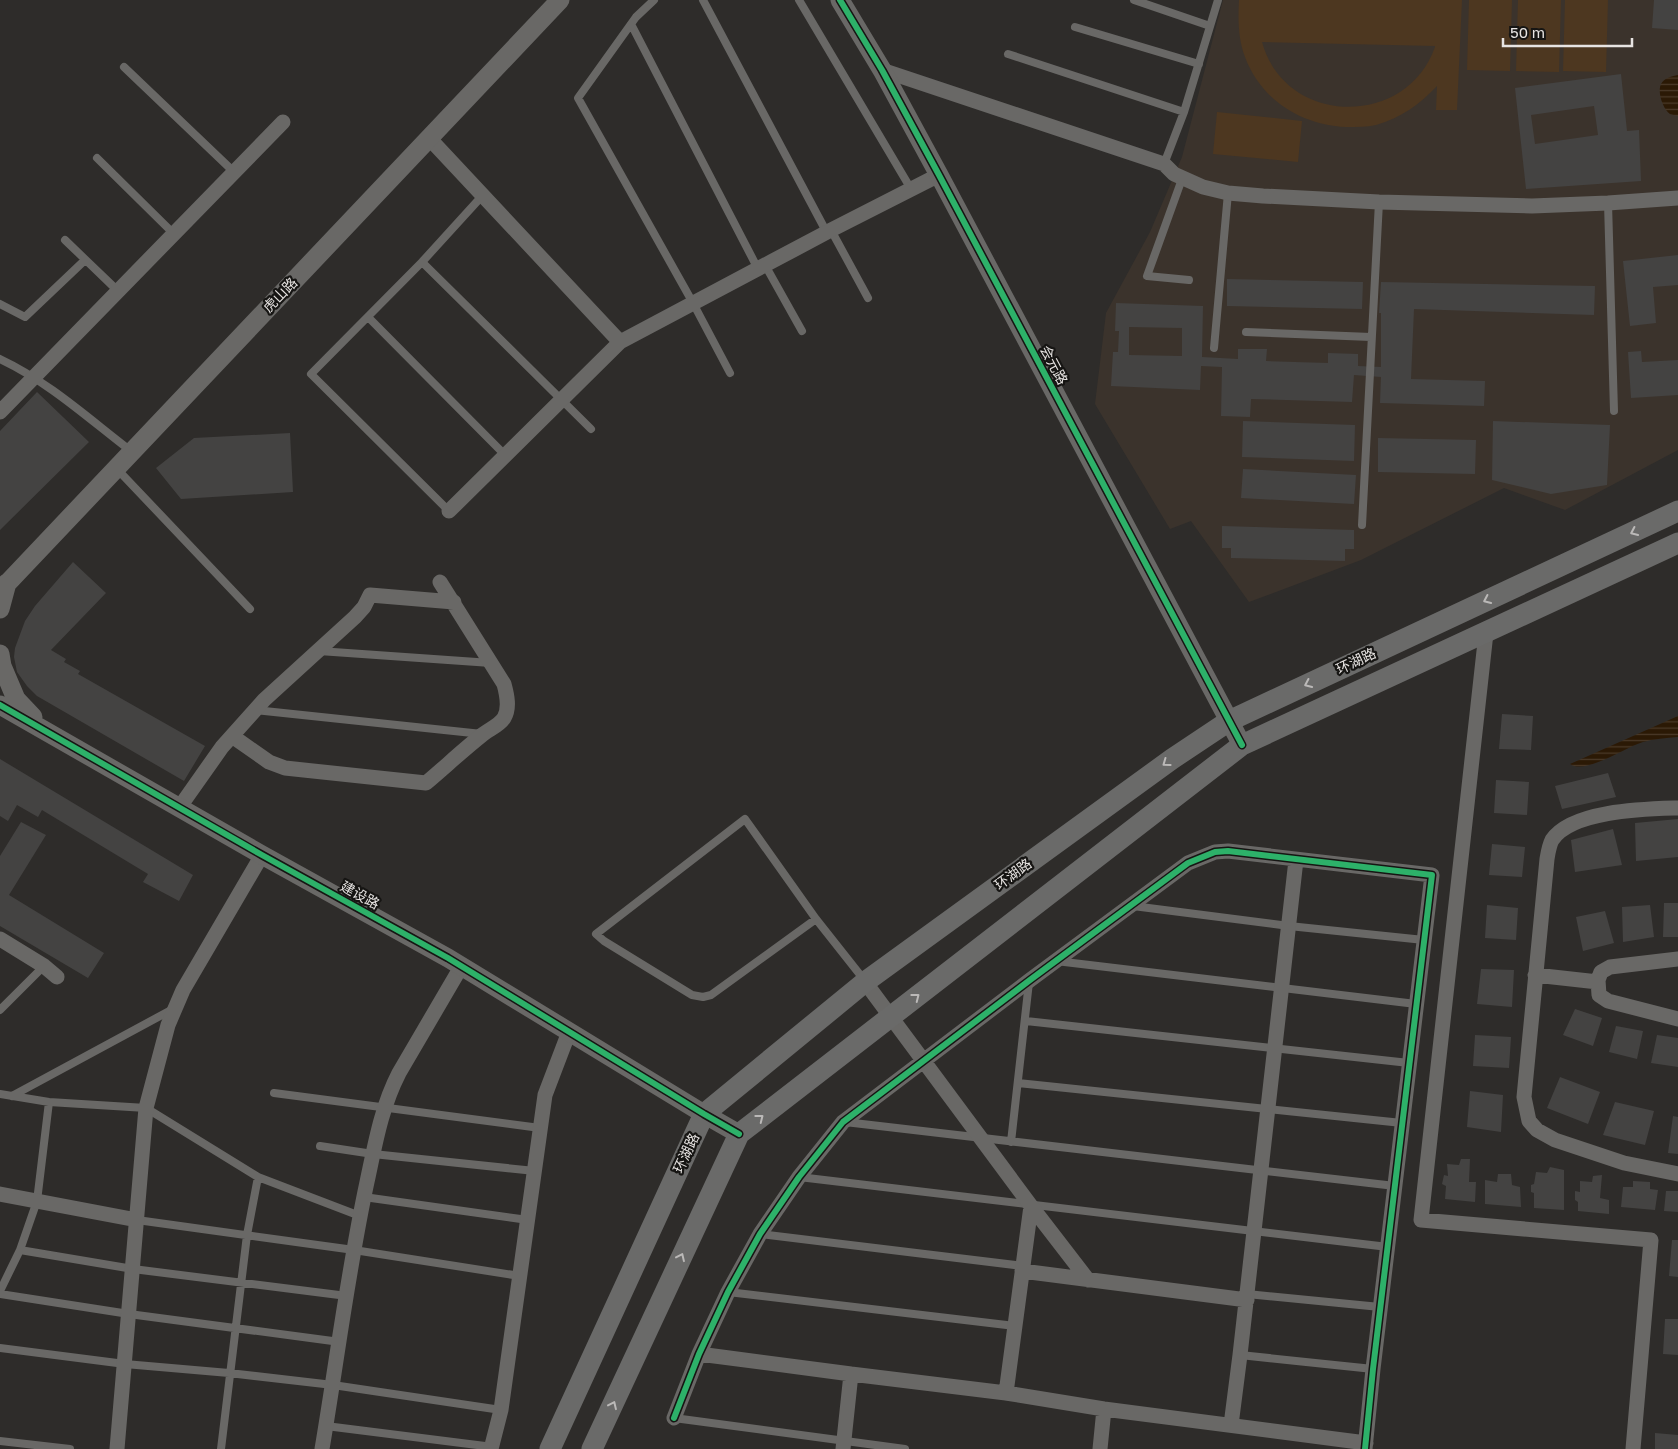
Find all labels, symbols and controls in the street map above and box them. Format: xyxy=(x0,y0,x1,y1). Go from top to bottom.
scale bar xyxy=(1503,15,1632,47)
text: 50 m xyxy=(1510,23,1545,41)
street label: 虎山路 xyxy=(259,274,300,316)
street label: 会元路 xyxy=(1037,342,1072,387)
one-way arrow xyxy=(1630,525,1639,536)
one-way arrow xyxy=(1483,594,1492,605)
street label: 环湖路 xyxy=(1333,644,1378,677)
one-way arrow xyxy=(1304,678,1313,688)
one-way arrow xyxy=(1162,757,1172,766)
street label: 环湖路 xyxy=(991,854,1035,893)
street label: 建设路 xyxy=(338,877,383,912)
one-way arrow xyxy=(910,995,919,1003)
one-way arrow xyxy=(754,1115,764,1124)
street label: 环湖路 xyxy=(669,1130,702,1175)
one-way arrow xyxy=(675,1253,686,1262)
one-way arrow xyxy=(607,1401,617,1410)

